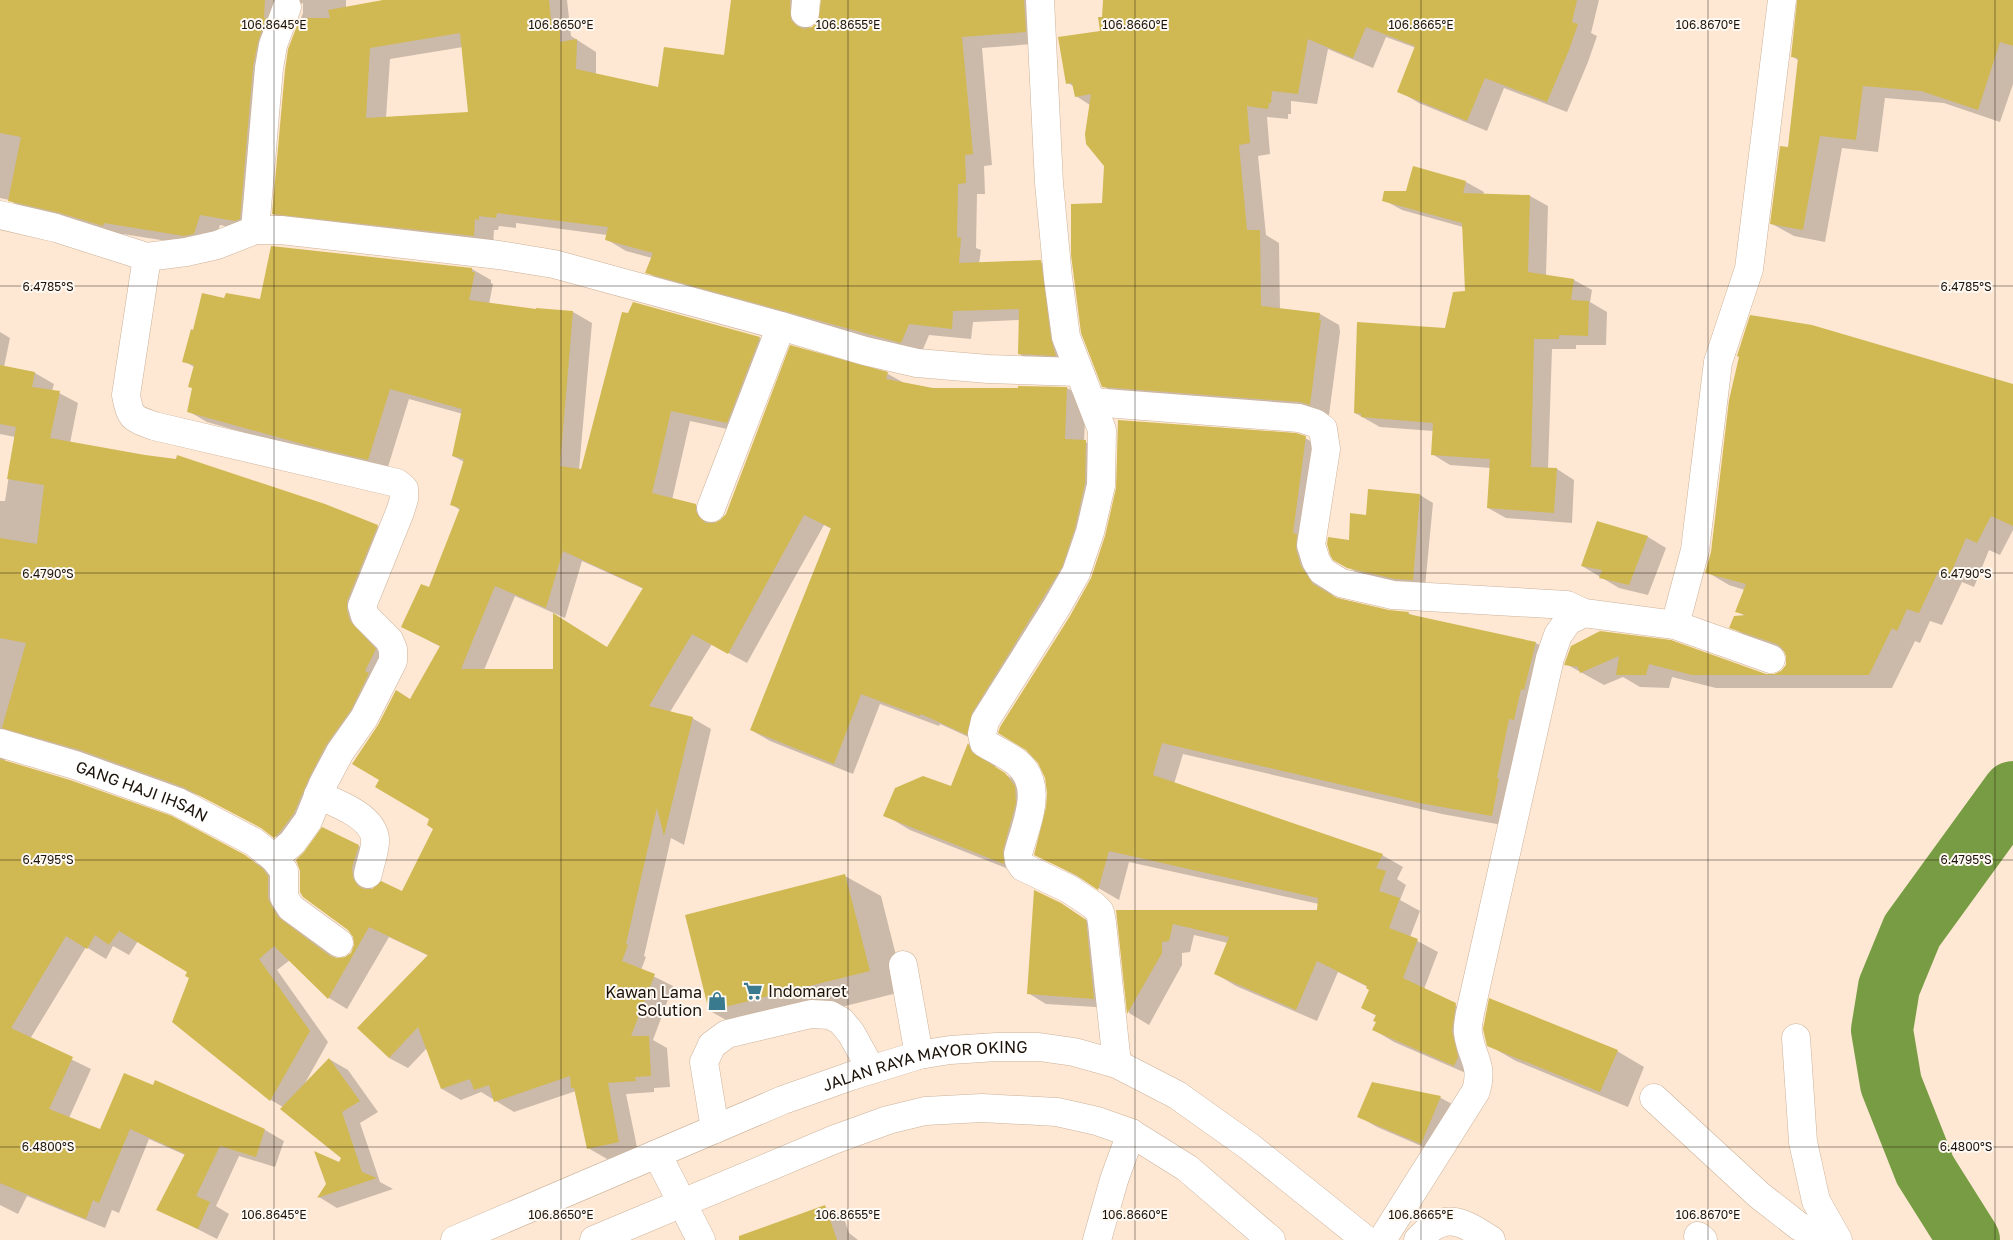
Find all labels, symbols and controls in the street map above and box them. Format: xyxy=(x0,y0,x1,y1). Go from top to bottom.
text: 106.8645°E xyxy=(242,17,306,32)
text: 106.8650°E xyxy=(528,17,594,32)
text: 106.8655°E xyxy=(816,17,880,32)
text: 106.8660°E xyxy=(1102,17,1168,32)
text: 106.8665°E xyxy=(1389,17,1453,32)
text: 106.8670°E xyxy=(1676,17,1740,32)
text: 6.4785°S xyxy=(22,279,74,294)
text: 6.4785°S xyxy=(1940,279,1992,294)
text: 6.4790°S xyxy=(22,566,74,581)
text: 6.4790°S xyxy=(1940,566,1992,581)
street label: GANG HAJI IHSAN xyxy=(73,756,211,826)
text: 6.4795°S xyxy=(22,852,74,867)
text: 6.4795°S xyxy=(1940,852,1992,867)
supermarket icon: Indomaret xyxy=(742,980,764,1002)
place label: Indomaret xyxy=(768,981,847,1001)
place label: Kawan Lama Solution xyxy=(605,982,702,1020)
shop icon: Kawan Lama Solution xyxy=(706,990,728,1012)
street label: JALAN RAYA MAYOR OKING xyxy=(820,1037,1028,1095)
text: 6.4800°S xyxy=(22,1139,75,1154)
text: 6.4800°S xyxy=(1940,1139,1993,1154)
text: 106.8645°E xyxy=(242,1207,306,1222)
text: 106.8650°E xyxy=(528,1207,594,1222)
text: 106.8655°E xyxy=(816,1207,880,1222)
text: 106.8660°E xyxy=(1102,1207,1168,1222)
text: 106.8665°E xyxy=(1389,1207,1453,1222)
text: 106.8670°E xyxy=(1676,1207,1740,1222)

